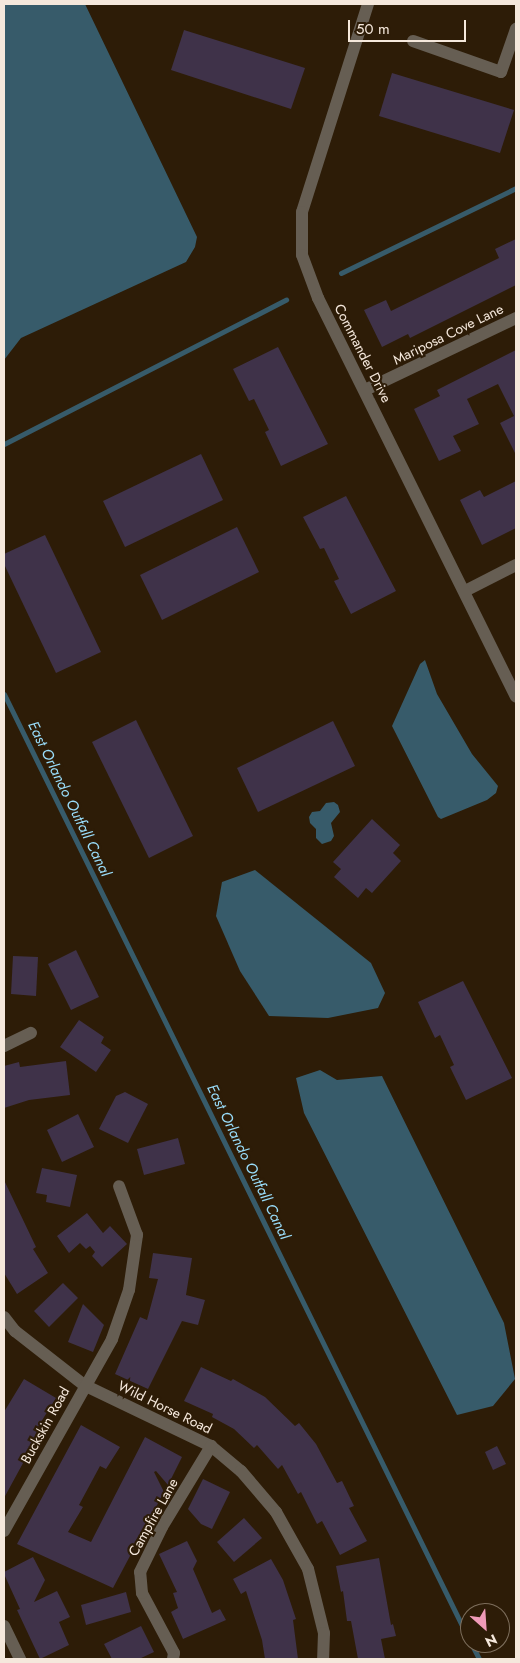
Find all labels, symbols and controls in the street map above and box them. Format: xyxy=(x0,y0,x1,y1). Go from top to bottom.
scale bar xyxy=(350,10,468,42)
text: 50 m xyxy=(356,18,390,40)
street label: Mariposa Cove Lane xyxy=(390,300,506,368)
street label: Commander Drive xyxy=(331,301,395,405)
water label: East Orlando Outfall Canal xyxy=(24,718,114,880)
water label: East Orlando Outfall Canal xyxy=(203,1081,293,1243)
street label: Wild Horse Road xyxy=(115,1377,215,1437)
street label: Buckskin Road xyxy=(17,1384,73,1466)
street label: Campfire Lane xyxy=(125,1475,181,1559)
north arrow xyxy=(460,1603,510,1653)
text: N xyxy=(482,1629,501,1652)

